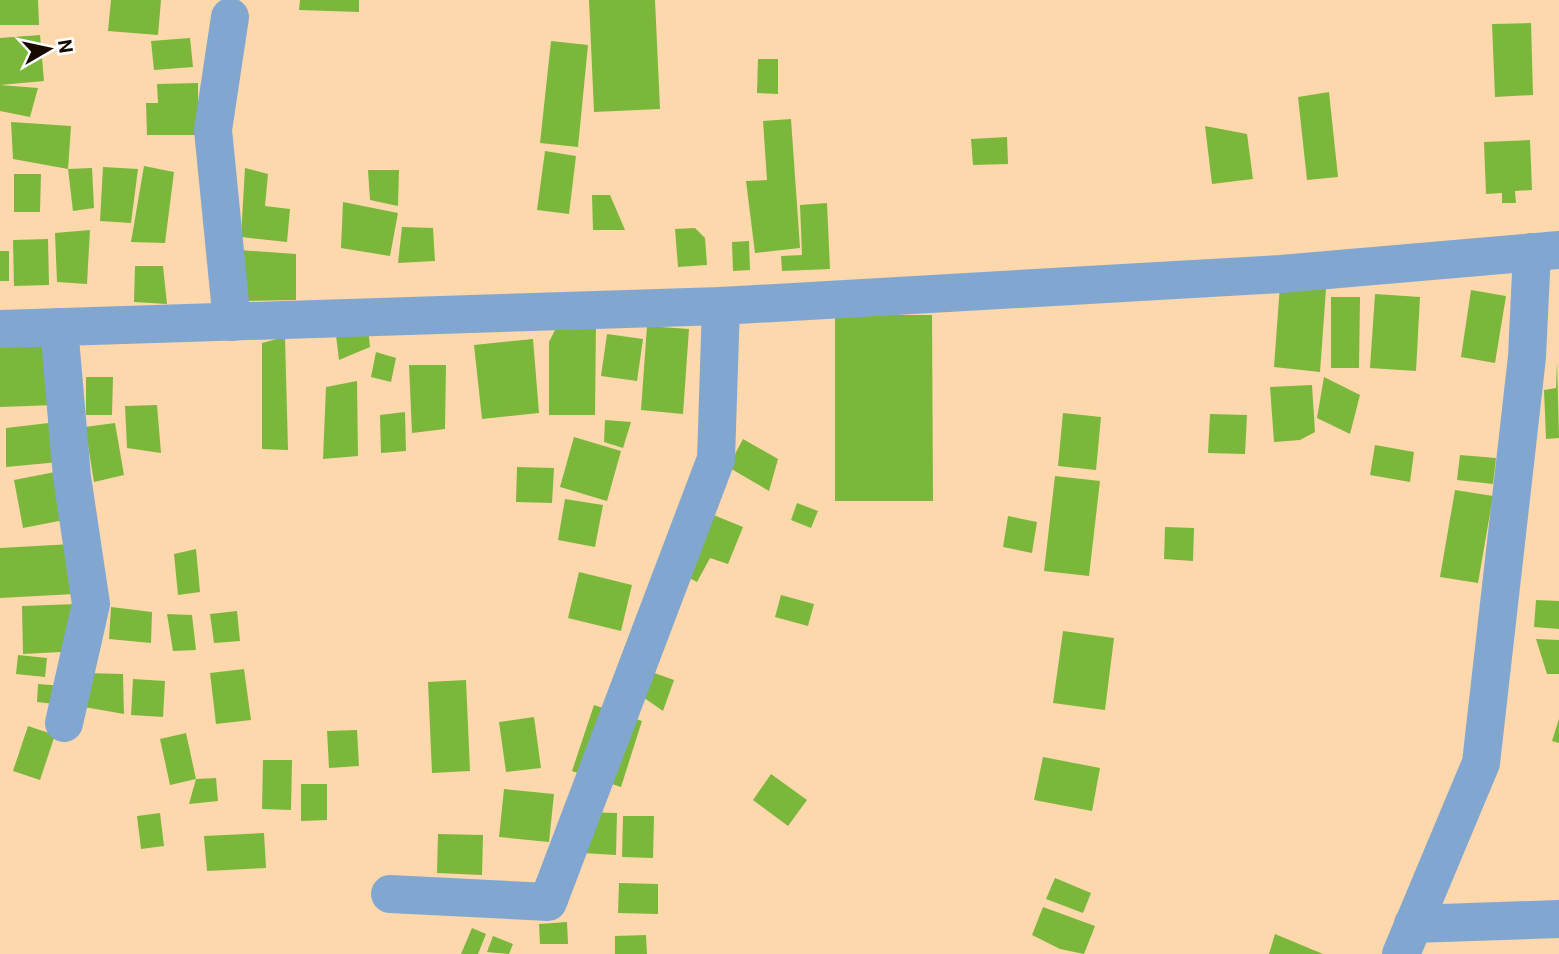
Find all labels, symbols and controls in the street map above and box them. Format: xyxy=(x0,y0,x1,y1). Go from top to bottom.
north arrow xyxy=(14,14,84,84)
text: N xyxy=(53,38,78,55)

